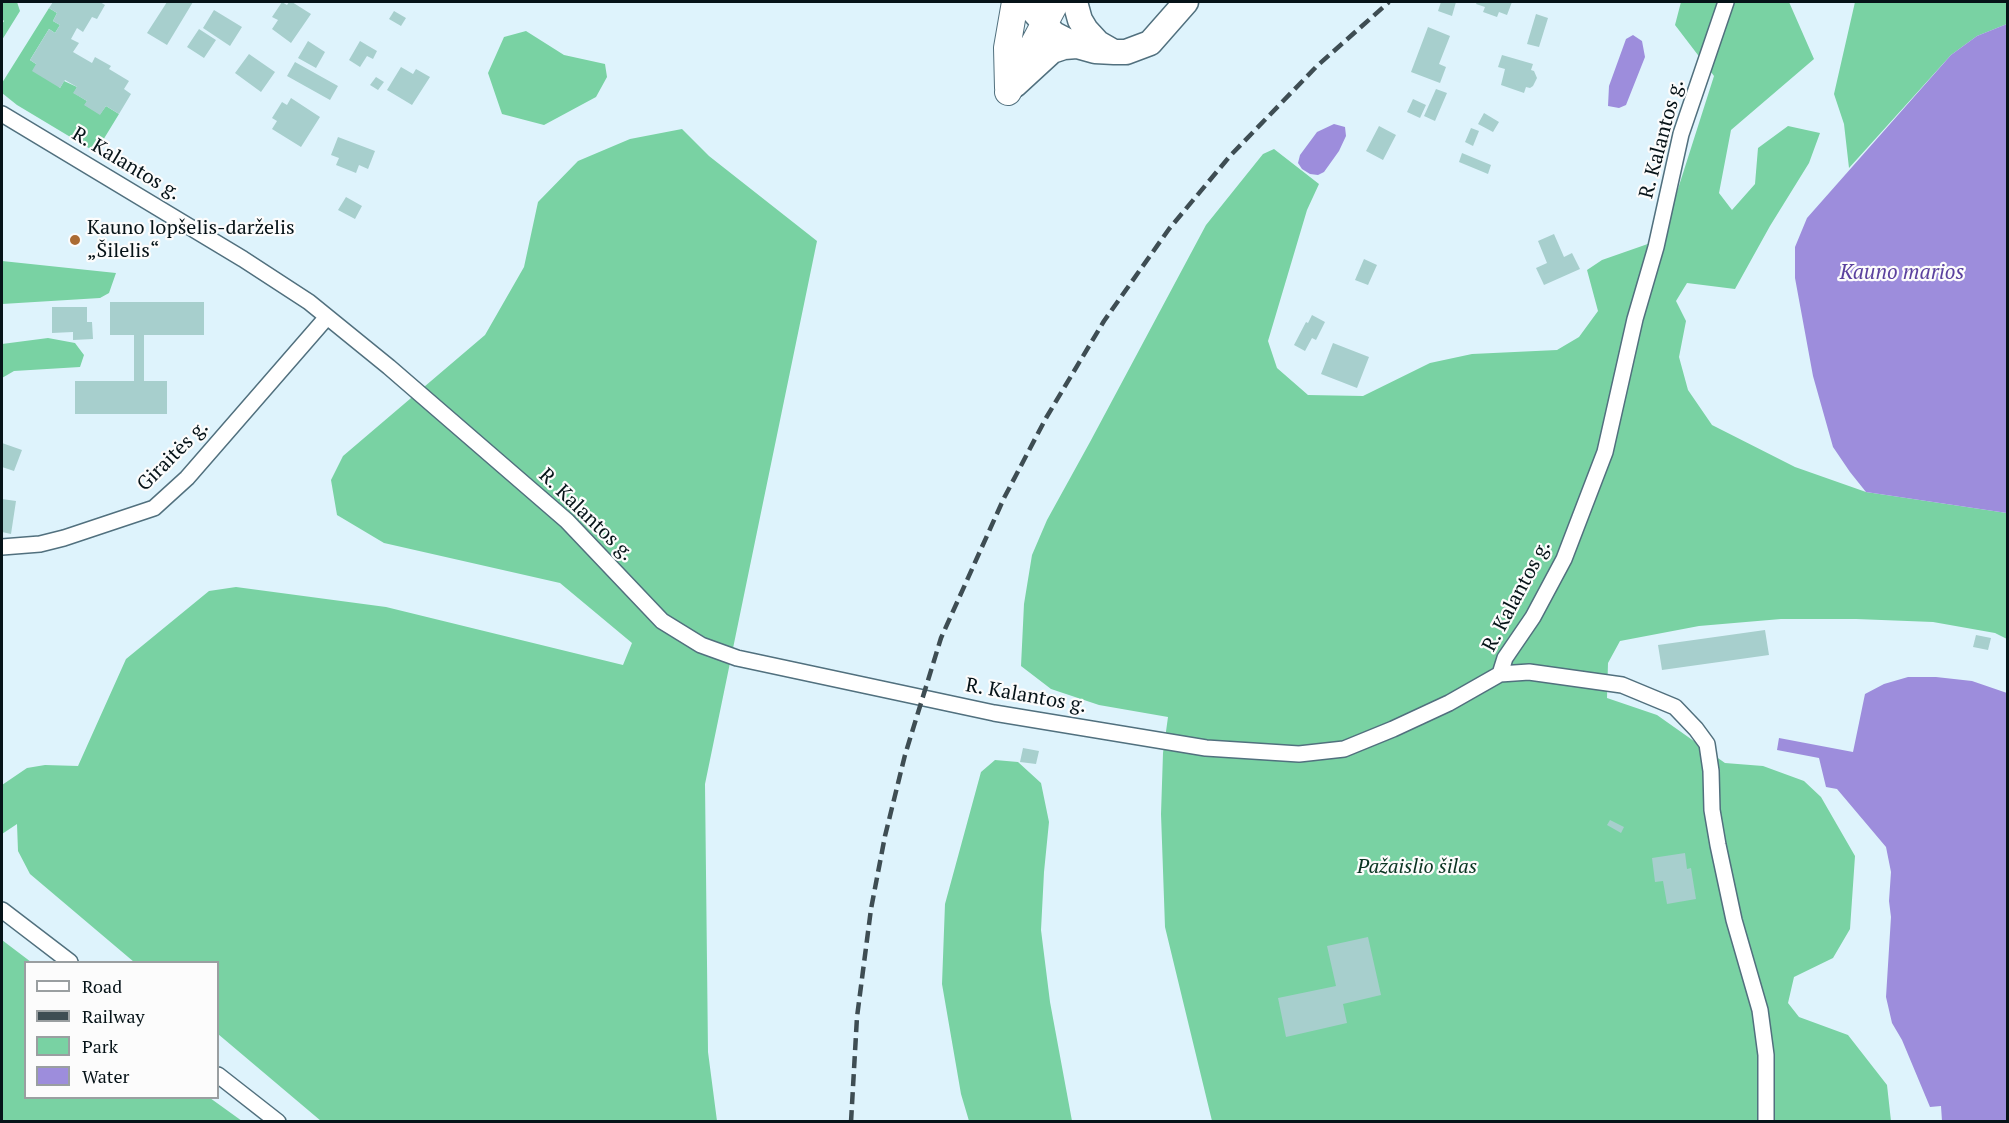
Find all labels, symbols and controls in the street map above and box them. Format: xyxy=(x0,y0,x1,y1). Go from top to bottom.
street label: R. Kalantos g. xyxy=(1635,77,1689,201)
street label: R. Kalantos g. xyxy=(67,122,185,206)
place label: Kauno lopšelis-darželis „Šilelis“ xyxy=(87,216,295,263)
marker: Kauno lopšelis-darželis „Šilelis“ xyxy=(68,233,82,247)
water label: Kauno marios xyxy=(1840,260,1964,286)
street label: Giraitės g. xyxy=(132,415,214,497)
street label: R. Kalantos g. xyxy=(534,464,638,566)
street label: R. Kalantos g. xyxy=(1478,536,1556,656)
street label: R. Kalantos g. xyxy=(964,674,1088,718)
park label: Pažaislio šilas xyxy=(1357,855,1477,879)
legend xyxy=(24,961,219,1099)
text: Road xyxy=(82,974,122,998)
text: Railway xyxy=(82,1004,145,1028)
text: Park xyxy=(82,1034,118,1058)
text: Water xyxy=(82,1064,129,1088)

